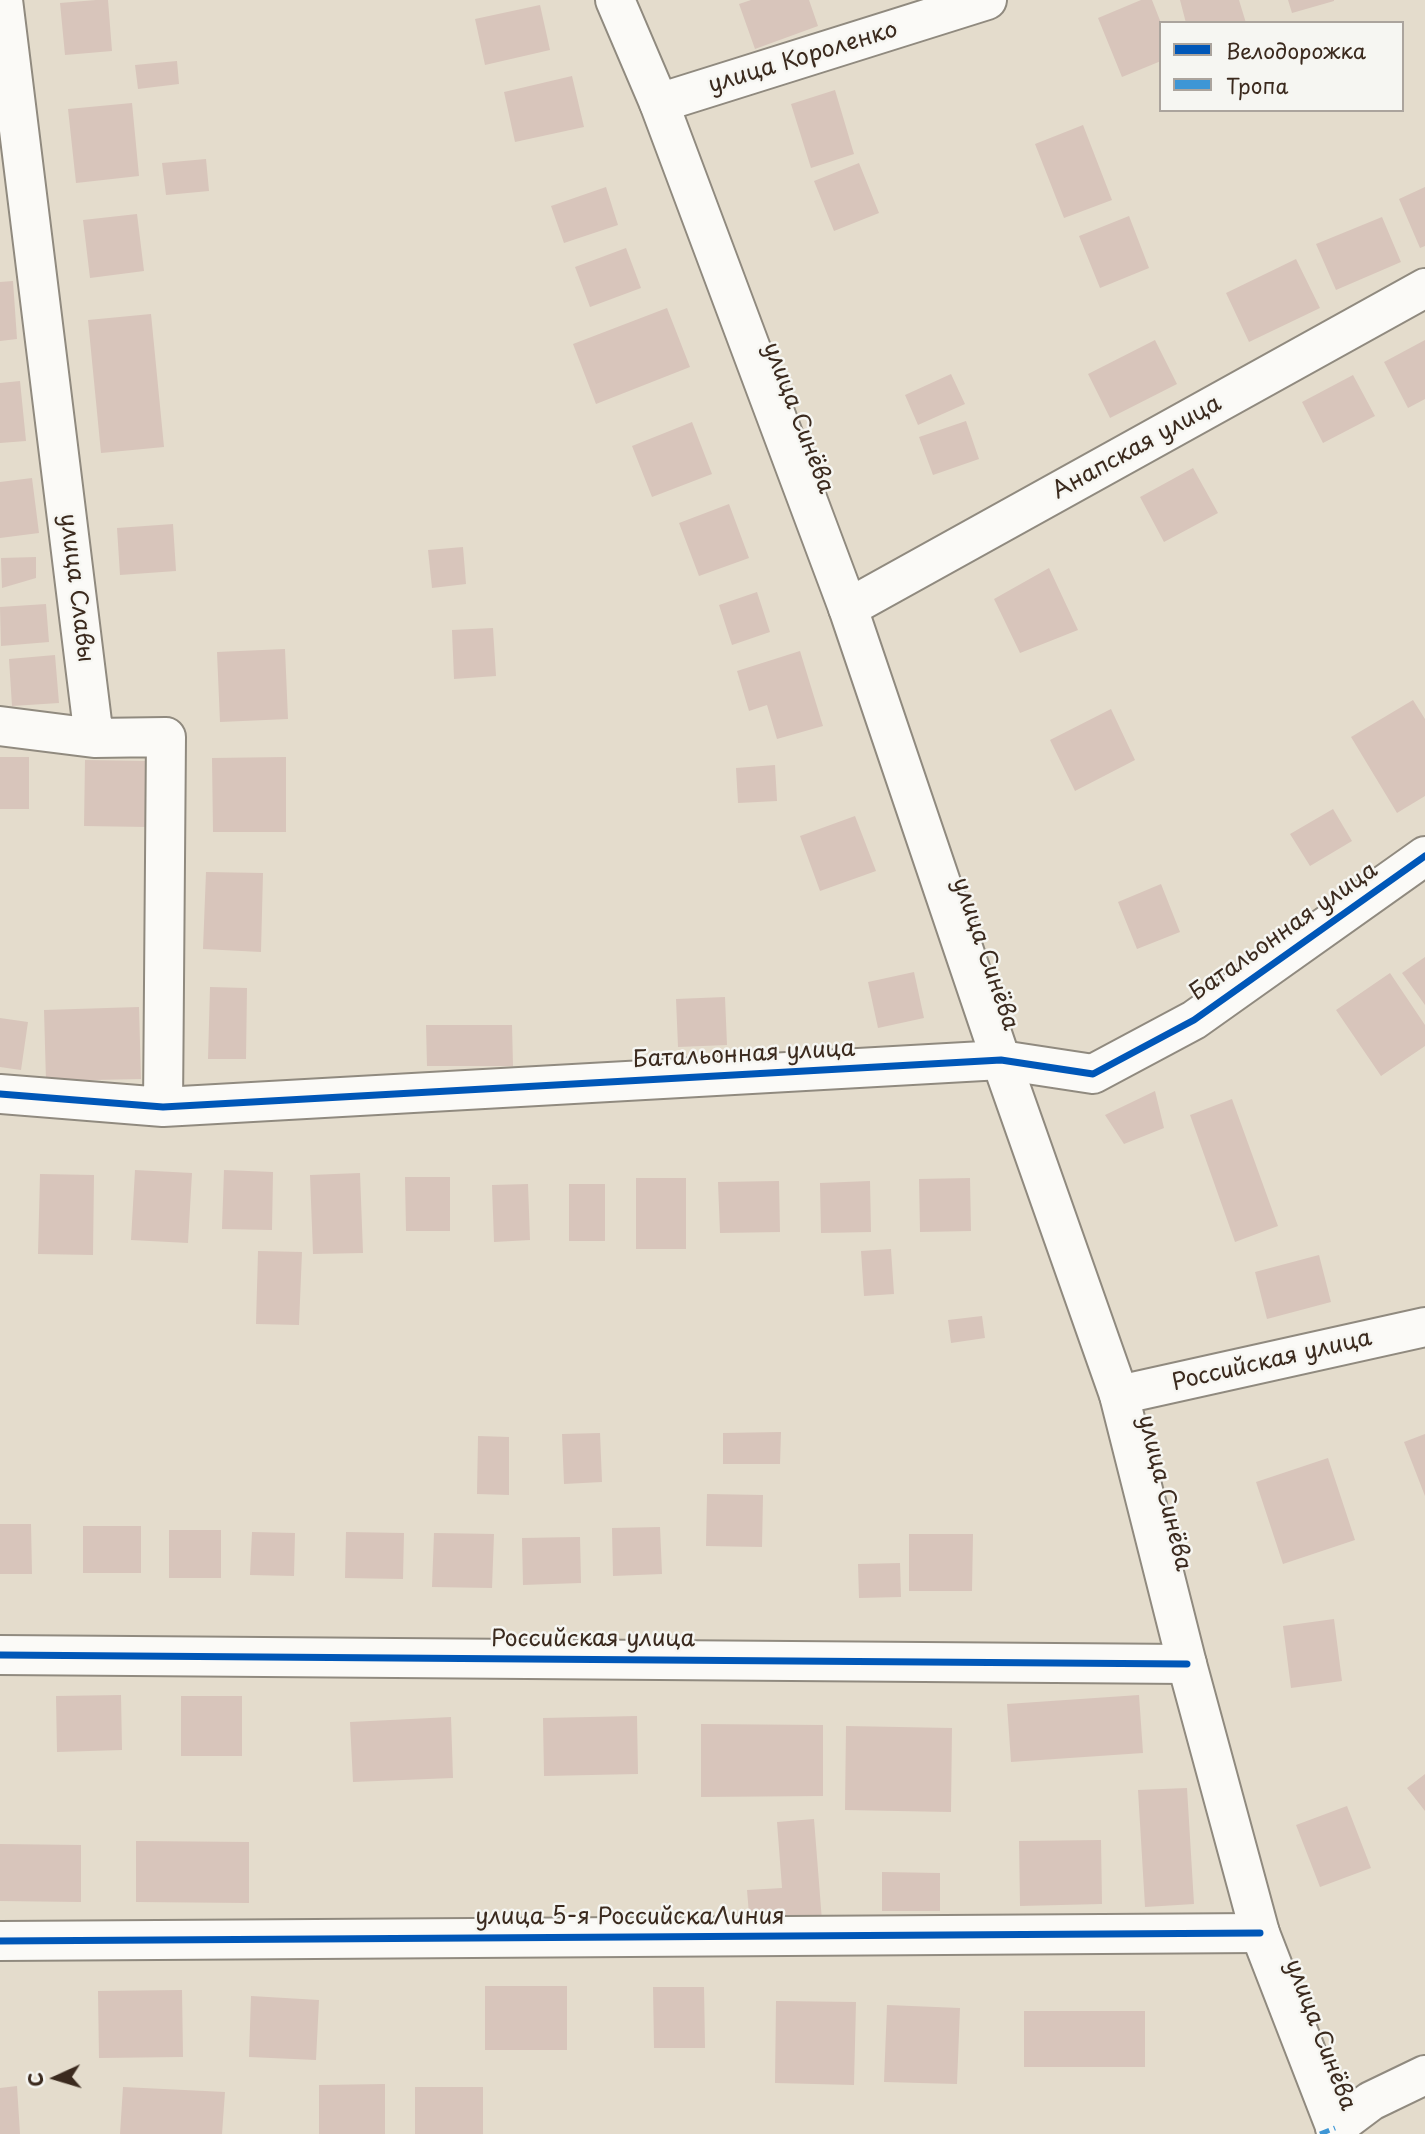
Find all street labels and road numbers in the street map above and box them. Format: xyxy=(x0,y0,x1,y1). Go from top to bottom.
street label: улица Короленко xyxy=(705,16,901,100)
street label: улица Синёва xyxy=(756,338,840,498)
street label: Анапская улица xyxy=(1048,390,1226,506)
street label: улица Славы xyxy=(53,512,99,664)
street label: Батальонная улица xyxy=(1185,857,1383,1007)
street label: улица Синёва xyxy=(946,874,1024,1034)
street label: Батальонная улица xyxy=(632,1035,856,1075)
street label: Российская улица xyxy=(1169,1325,1375,1397)
street label: улица Синёва xyxy=(1131,1412,1197,1574)
street label: Российская улица xyxy=(491,1626,695,1654)
street label: улица 5-я РоссийскаЛиния xyxy=(475,1904,785,1932)
street label: улица Синёва xyxy=(1278,1955,1362,2115)

